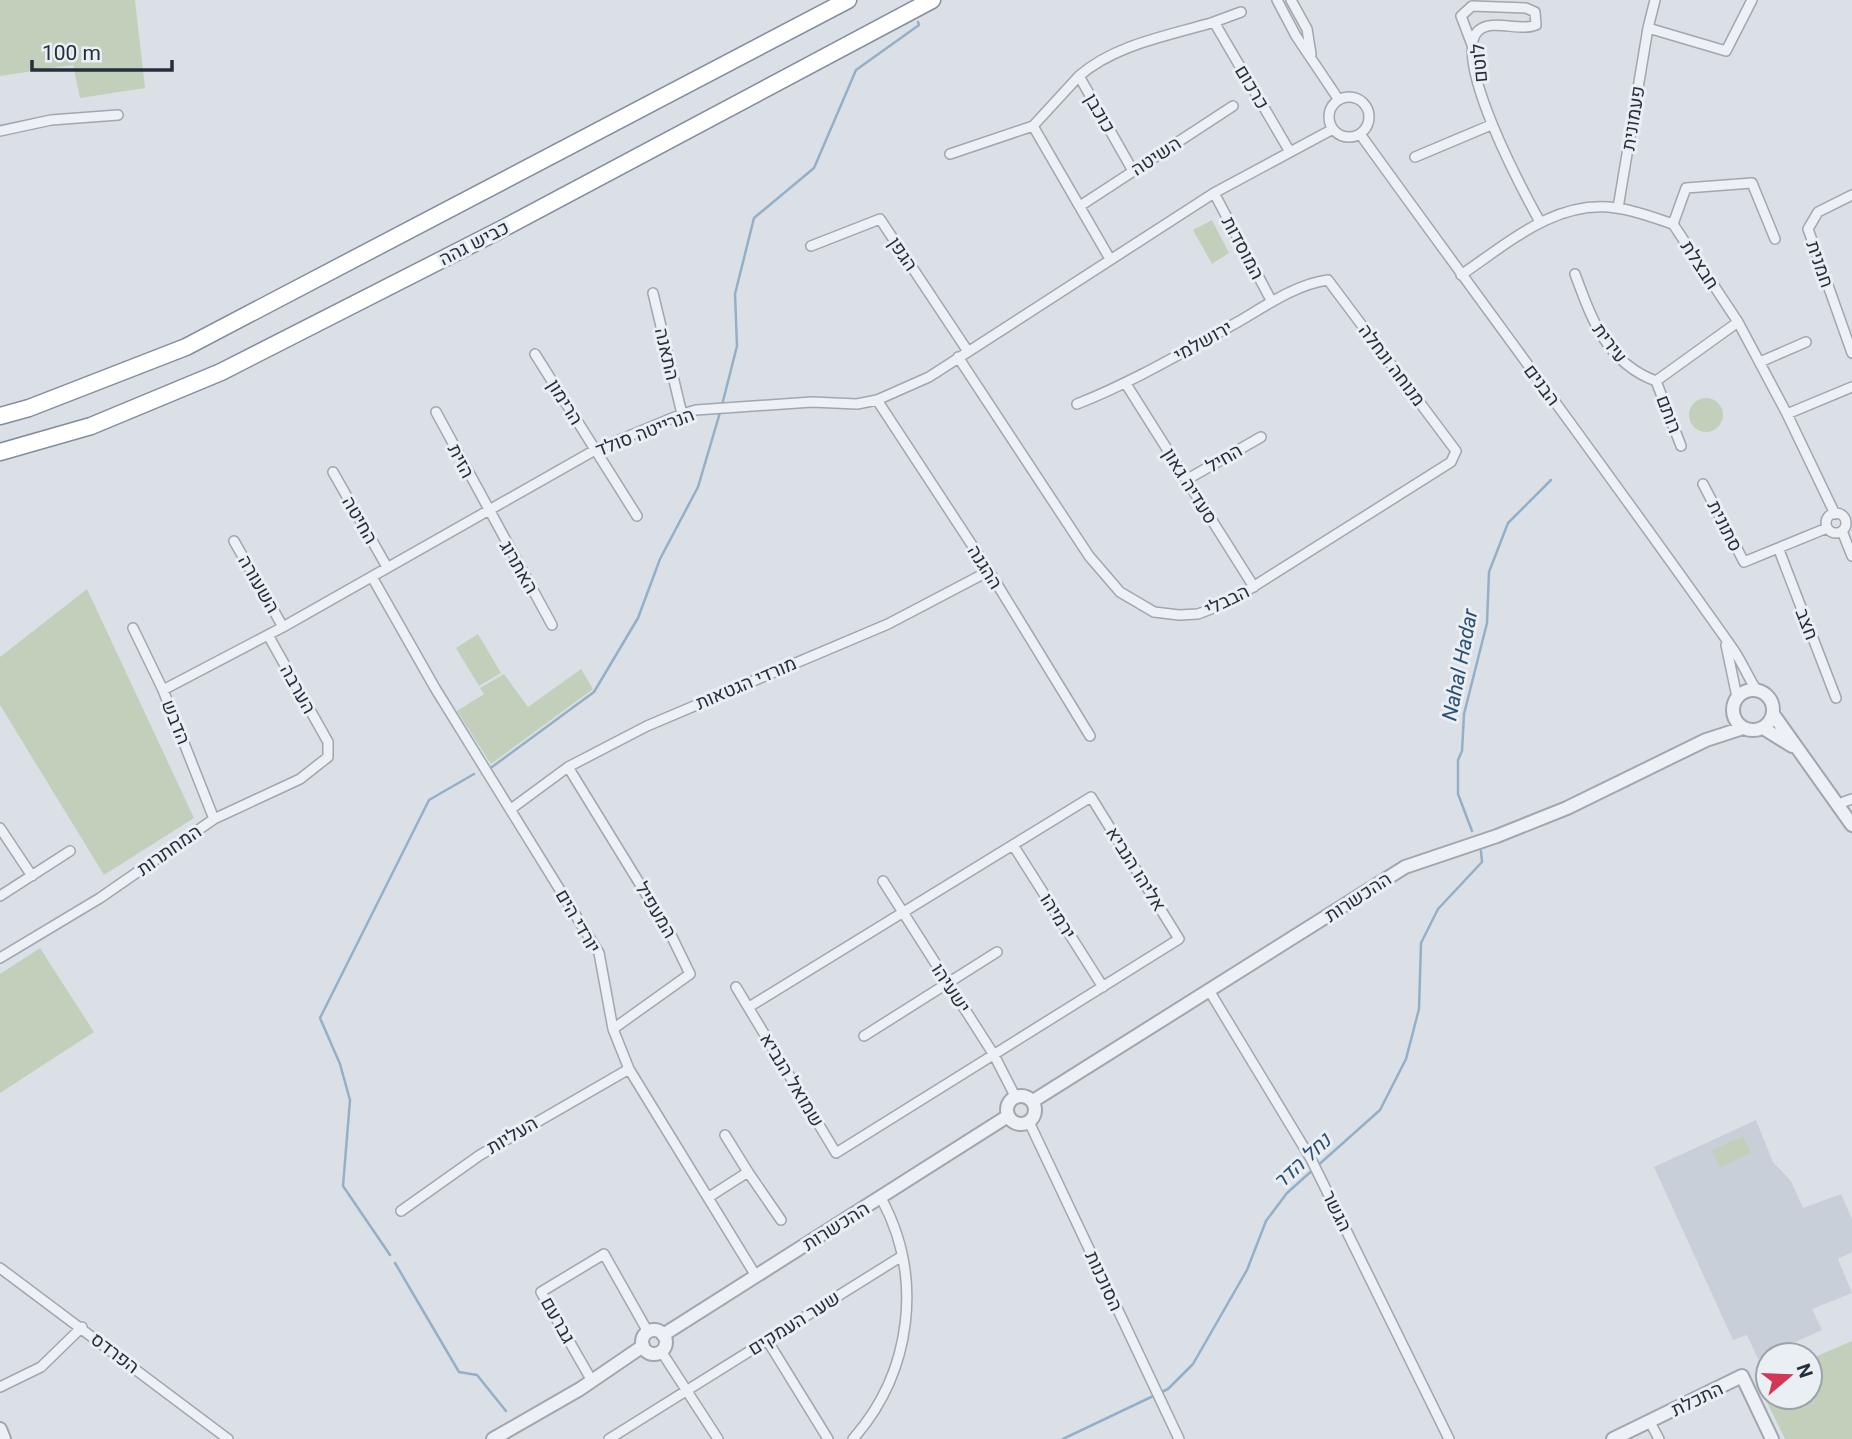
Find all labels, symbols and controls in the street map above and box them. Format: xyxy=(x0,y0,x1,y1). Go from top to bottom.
scale bar xyxy=(32,28,172,72)
text: 100 m xyxy=(42,41,101,65)
street label: לוטם xyxy=(1466,42,1492,84)
street label: כרכום xyxy=(1230,61,1274,113)
street label: פעמונית xyxy=(1617,84,1649,152)
street label: כוכבן xyxy=(1080,89,1120,137)
street label: השיטה xyxy=(1127,131,1185,181)
street label: המוסדות xyxy=(1217,212,1269,284)
street label: כביש גהה xyxy=(435,216,513,270)
street label: הגפן xyxy=(883,233,923,275)
street label: חבצלת xyxy=(1676,236,1724,294)
street label: חמנית xyxy=(1801,238,1839,290)
street label: ירושלמי xyxy=(1170,316,1236,366)
street label: מנוחה ונחלה xyxy=(1354,319,1430,411)
street label: עירית xyxy=(1588,319,1632,367)
street label: התאנה xyxy=(650,325,684,383)
street label: הבנים xyxy=(1519,360,1565,410)
street label: הרימון xyxy=(542,375,588,429)
street label: רותם xyxy=(1651,392,1687,436)
street label: הנרייטה סולד xyxy=(592,403,698,461)
street label: החיל xyxy=(1202,438,1246,478)
street label: הזית xyxy=(443,440,479,482)
street label: סעדיה גאון xyxy=(1158,444,1222,528)
street label: החיטה xyxy=(337,492,383,548)
street label: סתונית xyxy=(1702,497,1748,555)
street label: האתרוג xyxy=(495,536,543,598)
street label: ההגנה xyxy=(963,541,1007,593)
street label: השעורה xyxy=(233,551,285,617)
street label: הבבלי xyxy=(1201,579,1253,621)
street label: חצב xyxy=(1791,605,1823,643)
water label: Nahal Hadar xyxy=(1437,606,1483,723)
street label: מורדי הגטאות xyxy=(692,651,800,715)
street label: הערבה xyxy=(275,660,321,718)
street label: הדבש xyxy=(157,696,195,748)
street label: המחתרות xyxy=(132,820,206,880)
street label: אליהו הנביא xyxy=(1101,823,1171,915)
street label: ההכשרות xyxy=(1321,867,1395,927)
street label: המעפיל xyxy=(630,878,682,942)
street label: יורדי הים xyxy=(551,885,605,957)
street label: ירמיהו xyxy=(1035,889,1081,943)
street label: ישעיהו xyxy=(927,959,975,1017)
street label: שמואל הנביא xyxy=(755,1029,829,1131)
street label: העליות xyxy=(482,1111,542,1159)
water label: נחל הדר xyxy=(1268,1127,1337,1194)
street label: הגשר xyxy=(1317,1187,1357,1235)
street label: ההכשרות xyxy=(798,1197,874,1255)
street label: הסוכנות xyxy=(1080,1247,1128,1315)
street label: שער העמקים xyxy=(744,1286,844,1360)
street label: גברעם xyxy=(536,1293,580,1347)
street label: הפרדס xyxy=(86,1327,144,1379)
north arrow xyxy=(1754,1341,1824,1411)
text: N xyxy=(1792,1361,1818,1381)
street label: התכלת xyxy=(1667,1377,1727,1421)

